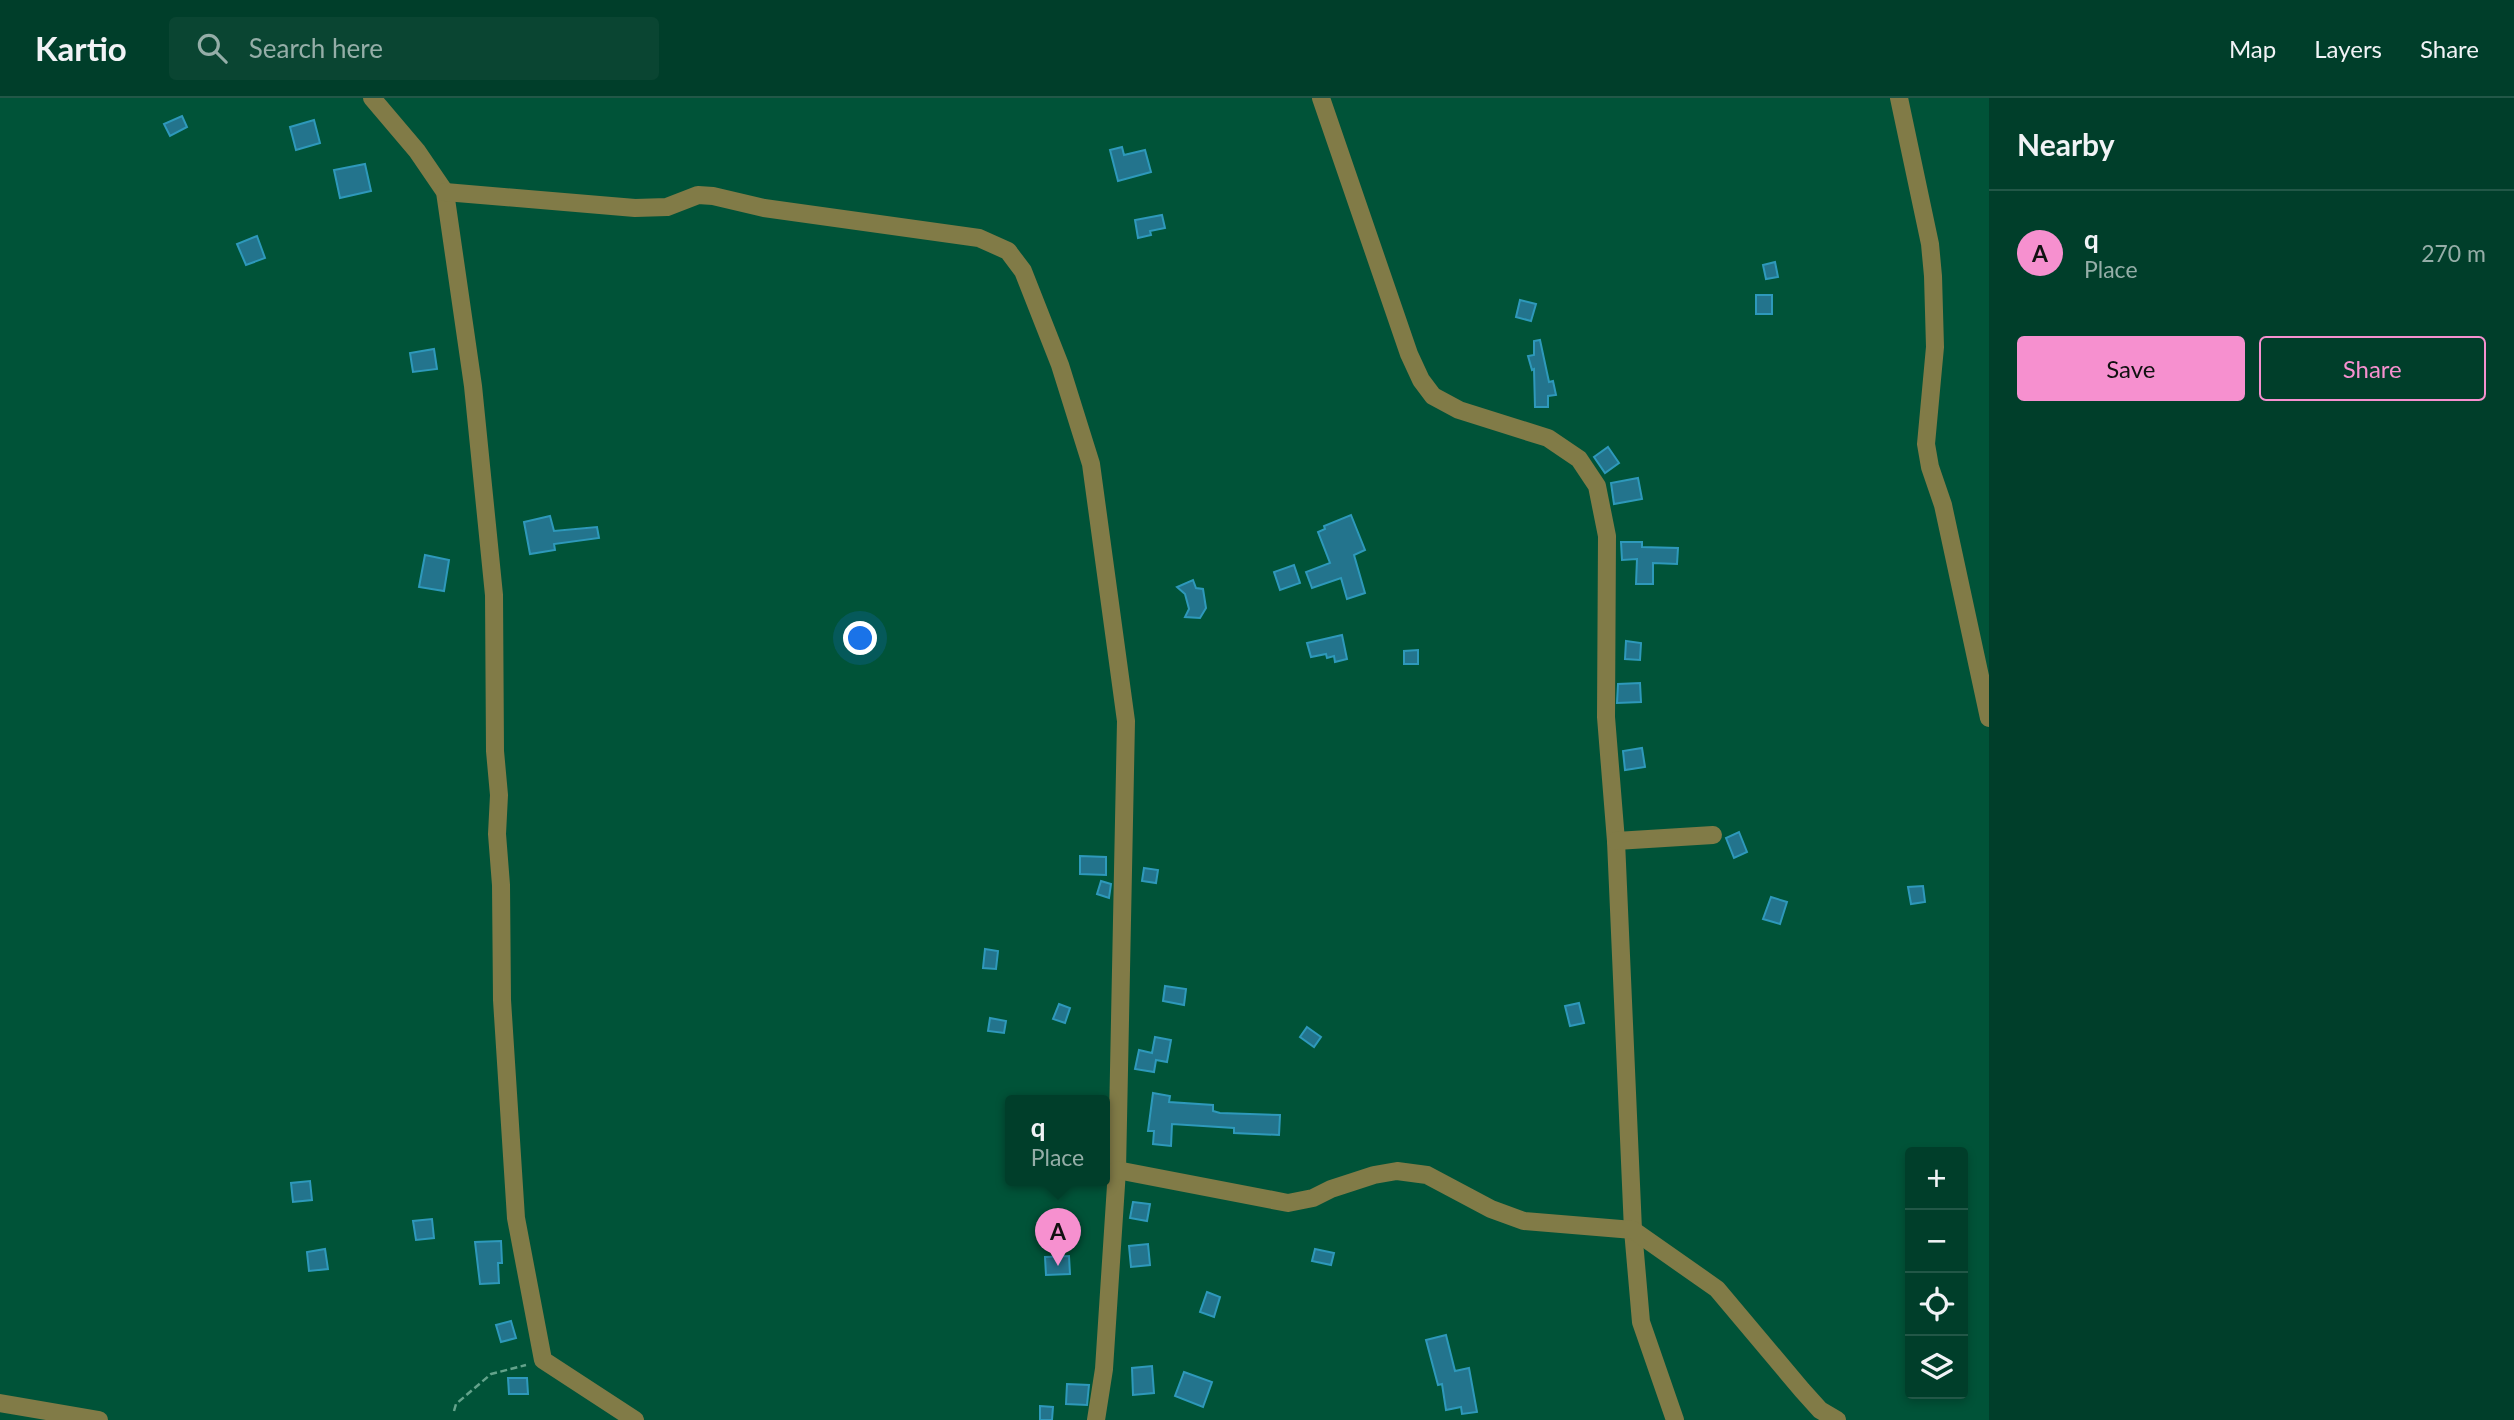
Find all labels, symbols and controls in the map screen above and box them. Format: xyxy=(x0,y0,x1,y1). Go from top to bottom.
search box xyxy=(169,17,659,80)
text: Kartio xyxy=(35,28,127,68)
icon: search xyxy=(193,29,231,67)
text: Search here xyxy=(249,32,383,64)
text: Map xyxy=(2229,34,2276,63)
text: Layers xyxy=(2314,34,2382,63)
text: Share xyxy=(2420,34,2479,63)
text: Nearby xyxy=(2017,126,2115,162)
text: q xyxy=(2084,223,2099,255)
text: A xyxy=(2032,239,2048,267)
text: 270 m xyxy=(2421,239,2486,267)
text: Place xyxy=(2084,255,2138,283)
button: Save xyxy=(2017,336,2245,401)
button: Share xyxy=(2259,336,2486,401)
your location xyxy=(843,621,877,655)
popup xyxy=(1005,1095,1110,1186)
text: q xyxy=(1031,1111,1046,1143)
text: Place xyxy=(1031,1143,1084,1171)
map controls xyxy=(1905,1147,1968,1399)
button: + xyxy=(1905,1147,1968,1210)
pin: A xyxy=(1035,1208,1081,1266)
button: − xyxy=(1905,1210,1968,1273)
button: locate xyxy=(1905,1273,1968,1336)
button: layers xyxy=(1905,1336,1968,1399)

